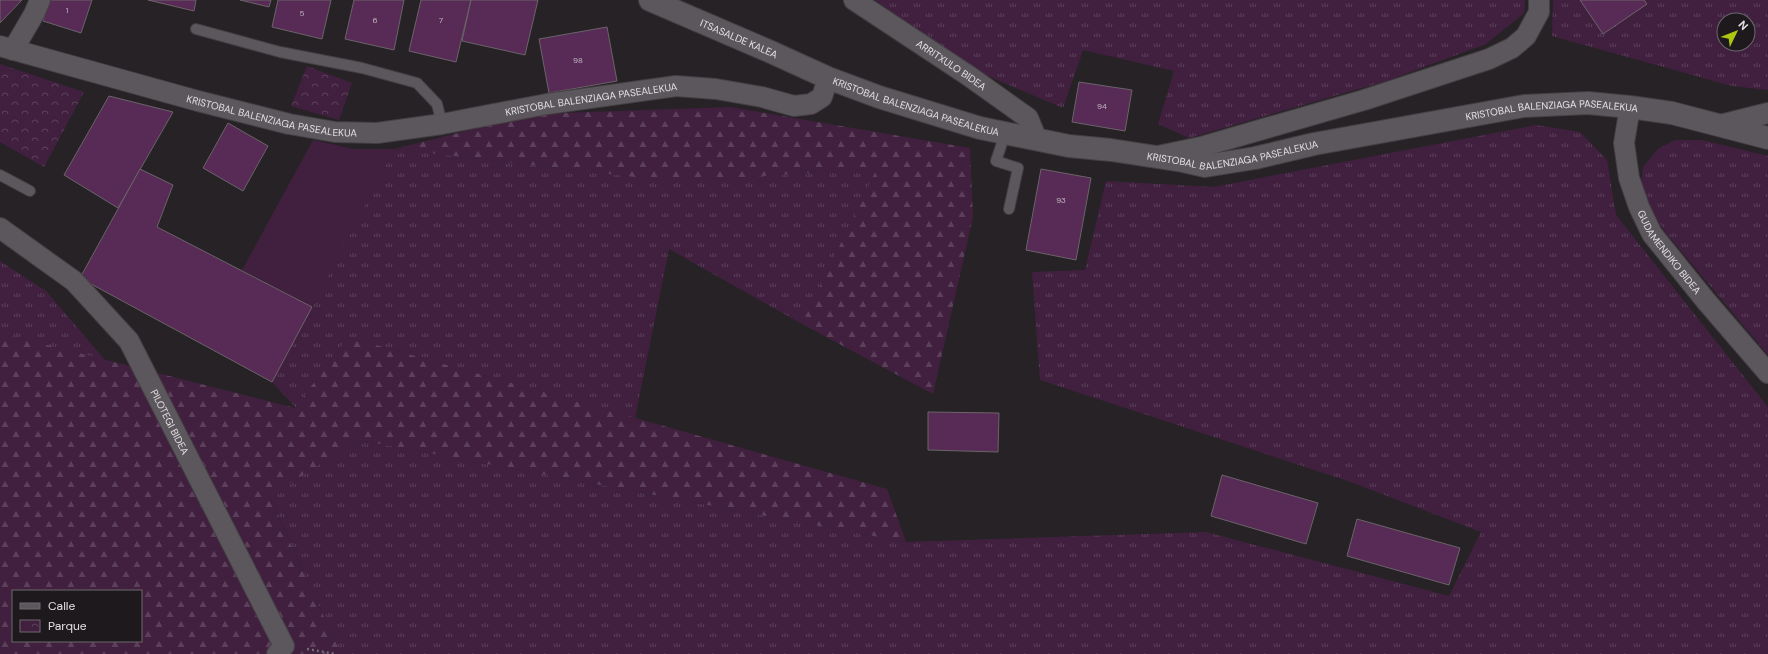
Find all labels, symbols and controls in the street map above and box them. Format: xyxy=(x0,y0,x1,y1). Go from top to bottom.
house number: 1 xyxy=(66,5,68,15)
house number: 5 xyxy=(300,8,305,18)
north arrow xyxy=(1716,12,1756,52)
house number: 6 xyxy=(372,15,378,25)
house number: 7 xyxy=(439,15,443,25)
street label: ITSASALDE KALEA xyxy=(698,16,780,61)
text: N xyxy=(1735,17,1751,33)
street label: ARRITXULO BIDEA xyxy=(914,37,989,94)
house number: 98 xyxy=(573,55,583,65)
street label: KRISTOBAL BALENZIAGA PASEALEKUA xyxy=(831,74,1001,139)
street label: KRISTOBAL BALENZIAGA PASEALEKUA xyxy=(504,80,678,119)
street label: KRISTOBAL BALENZIAGA PASEALEKUA xyxy=(185,92,357,140)
street label: KRISTOBAL BALENZIAGA PASEALEKUA xyxy=(1464,97,1639,123)
house number: 94 xyxy=(1097,101,1107,111)
street label: KRISTOBAL BALENZIAGA PASEALEKUA xyxy=(1146,137,1319,173)
house number: 93 xyxy=(1056,195,1066,205)
street label: GUDAMENDIKO BIDEA xyxy=(1634,208,1704,297)
street label: PILOTEGI BIDEA xyxy=(148,387,192,457)
legend xyxy=(12,590,142,642)
text: Calle xyxy=(48,598,75,614)
text: Parque xyxy=(48,618,87,634)

